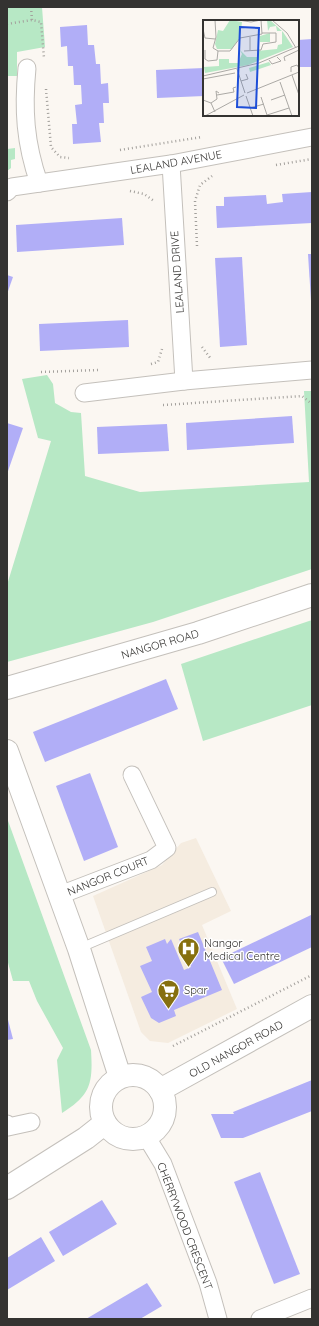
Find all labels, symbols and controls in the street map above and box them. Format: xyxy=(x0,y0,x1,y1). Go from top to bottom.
inset map xyxy=(203,20,299,116)
street label: LEALAND AVENUE xyxy=(129,147,223,177)
street label: LEALAND DRIVE xyxy=(167,230,187,314)
street label: NANGOR ROAD xyxy=(120,626,201,662)
street label: NANGOR COURT xyxy=(65,853,151,899)
hospital icon: Nangor Medical Centre xyxy=(176,936,202,969)
place label: Nangor Medical Centre xyxy=(204,936,280,963)
supermarket icon: Spar xyxy=(155,977,181,1010)
place label: Spar xyxy=(184,983,209,997)
street label: OLD NANGOR ROAD xyxy=(186,1017,286,1081)
street label: CHERRYWOOD CRESCENT xyxy=(154,1160,216,1292)

